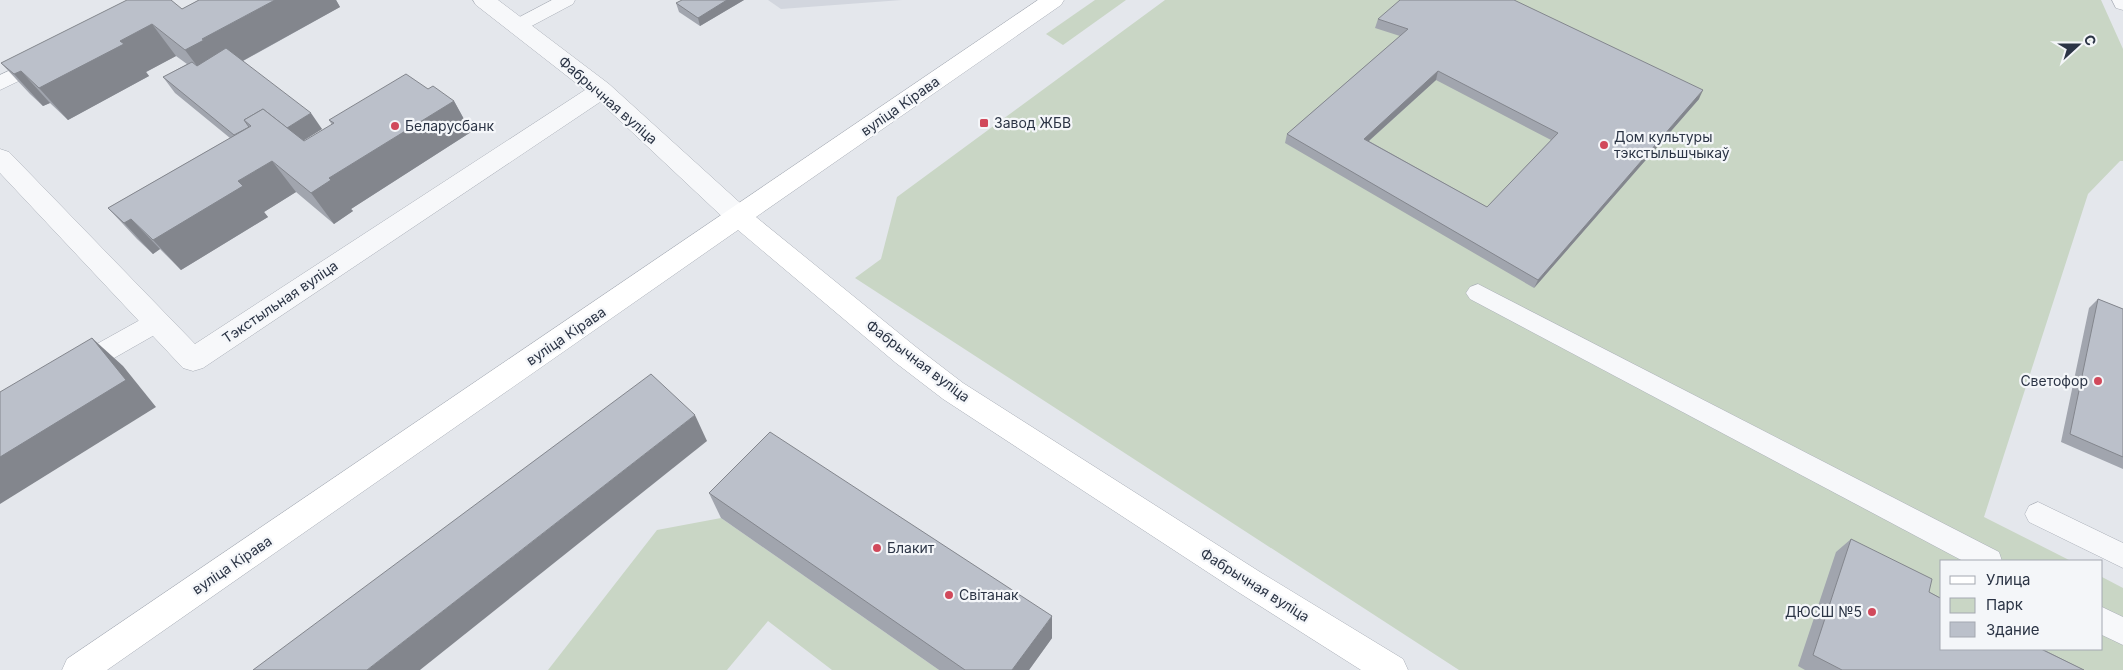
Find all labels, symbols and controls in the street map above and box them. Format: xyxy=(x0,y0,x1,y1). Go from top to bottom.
north arrow xyxy=(2053,20,2103,70)
text: С xyxy=(2081,32,2100,48)
street label: Фабрычная вуліца xyxy=(555,52,661,147)
street label: вуліца Кірава xyxy=(857,72,942,139)
place label: Завод ЖБВ xyxy=(994,114,1071,131)
place label: Беларусбанк xyxy=(405,117,494,134)
marker: Завод ЖБВ xyxy=(978,117,990,129)
marker: Беларусбанк xyxy=(389,120,401,132)
place label: Дом культуры тэкстыльшчыкаў xyxy=(1614,128,1730,161)
marker: Дом культуры тэкстыльшчыкаў xyxy=(1598,139,1610,151)
street label: Тэкстыльная вуліца xyxy=(219,257,341,347)
street label: вуліца Кірава xyxy=(523,303,609,368)
street label: Фабрычная вуліца xyxy=(863,316,973,405)
place label: Светофор xyxy=(2020,372,2088,389)
marker: Светофор xyxy=(2092,375,2104,387)
street label: вуліца Кірава xyxy=(189,532,275,597)
place label: Блакит xyxy=(887,539,935,556)
marker: Блакит xyxy=(871,542,883,554)
street label: Фабрычная вуліца xyxy=(1198,544,1313,625)
legend xyxy=(1940,560,2103,650)
text: Улица xyxy=(1986,570,2030,589)
place label: Світанак xyxy=(959,586,1019,603)
marker: Світанак xyxy=(943,589,955,601)
text: Парк xyxy=(1986,595,2023,614)
place label: ДЮСШ №5 xyxy=(1785,603,1862,620)
marker: ДЮСШ №5 xyxy=(1866,606,1878,618)
text: Здание xyxy=(1986,620,2040,639)

